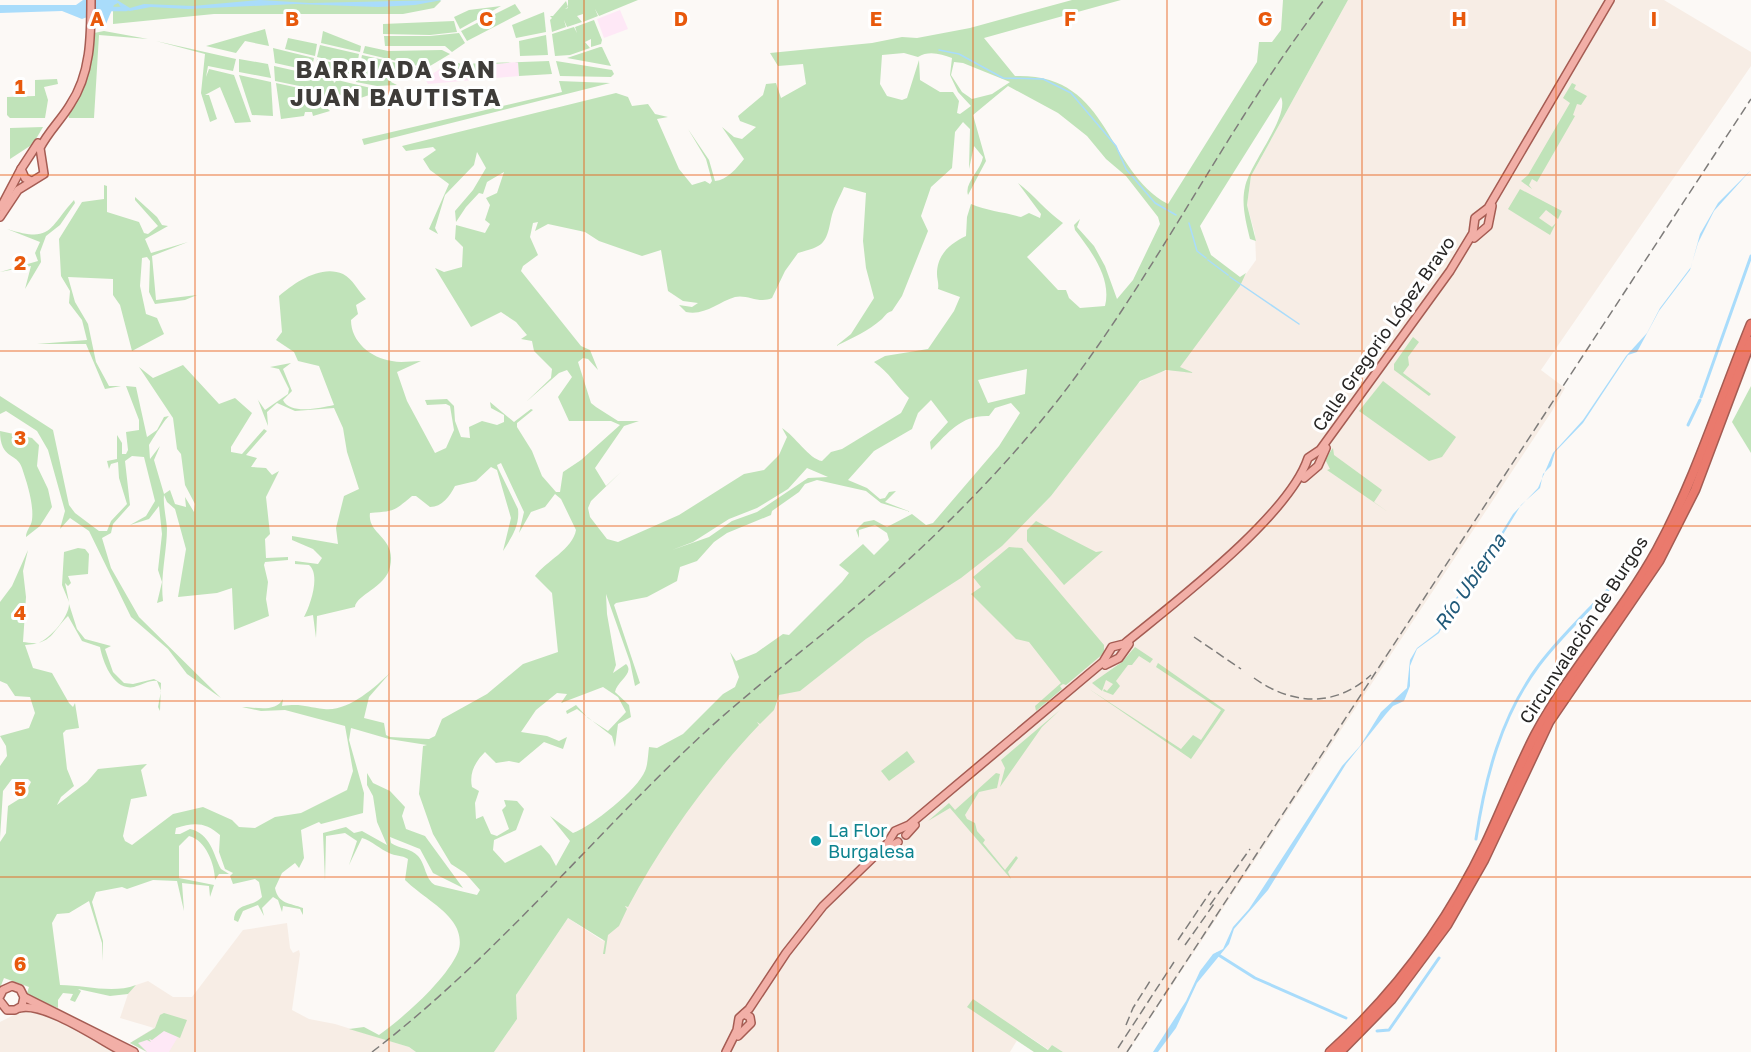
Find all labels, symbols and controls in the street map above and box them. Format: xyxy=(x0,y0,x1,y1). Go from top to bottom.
text: A xyxy=(90,6,104,30)
text: B xyxy=(285,6,299,30)
text: C xyxy=(479,6,493,30)
text: D xyxy=(674,6,688,30)
text: E xyxy=(870,6,882,30)
text: F xyxy=(1064,6,1076,30)
text: G xyxy=(1258,6,1272,30)
text: H xyxy=(1451,6,1467,30)
text: I xyxy=(1651,6,1657,30)
district label: BARRIADA SAN JUAN BAUTISTA xyxy=(290,54,502,111)
text: 1 xyxy=(15,74,25,98)
street label: Calle Gregorio López Bravo xyxy=(1307,232,1459,435)
text: 2 xyxy=(14,250,26,274)
text: 3 xyxy=(14,425,26,449)
water label: Río Ubierna xyxy=(1428,528,1511,634)
street label: Circunvalación de Burgos xyxy=(1514,532,1652,727)
text: 4 xyxy=(14,600,26,624)
text: 5 xyxy=(14,776,26,800)
place label: La Flor Burgalesa xyxy=(828,819,915,862)
marker: La Flor Burgalesa xyxy=(809,834,823,848)
text: 6 xyxy=(14,951,26,975)

